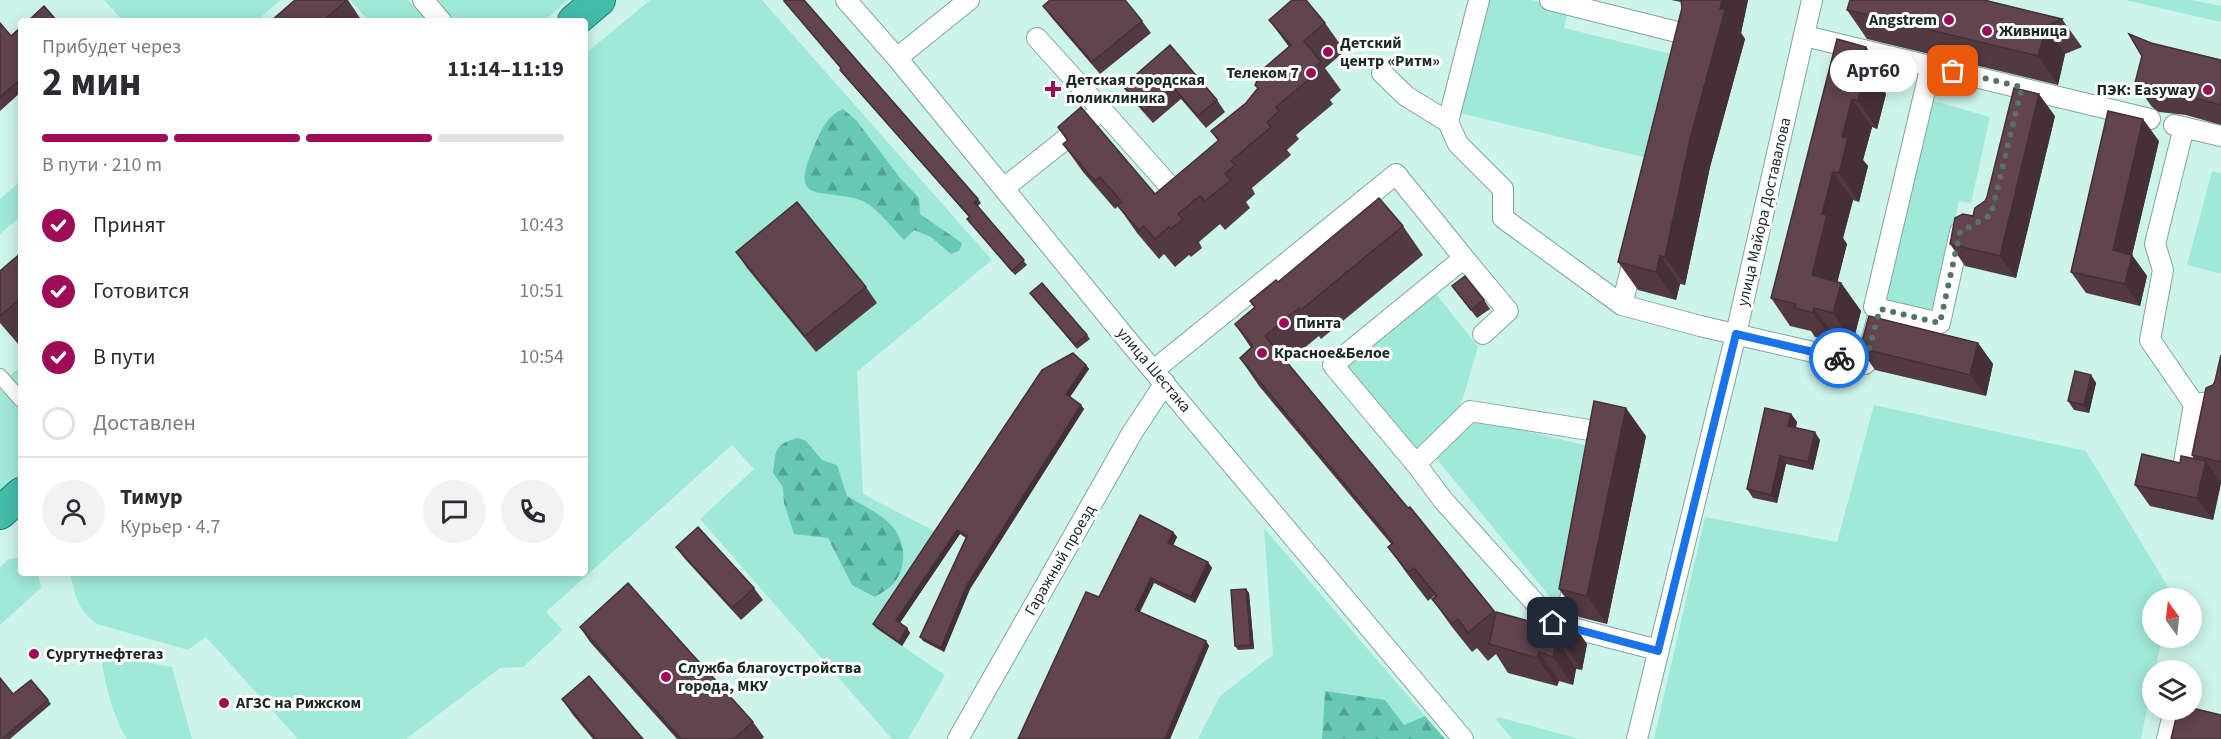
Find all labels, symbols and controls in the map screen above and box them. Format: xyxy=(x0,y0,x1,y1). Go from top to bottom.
place label: Angstrem xyxy=(1868,9,1937,31)
marker: Angstrem xyxy=(1942,13,1956,27)
place label: Живница xyxy=(1999,20,2068,42)
marker: Живница xyxy=(1980,24,1994,38)
place label: Детский центр «Ритм» xyxy=(1340,32,1440,72)
text: Прибудет через xyxy=(42,33,181,61)
marker: Детский центр «Ритм» xyxy=(1321,45,1335,59)
pin xyxy=(1927,45,1978,96)
callout: Арт60 xyxy=(1830,50,1917,92)
text: 11:14–11:19 xyxy=(447,53,564,85)
icon: bag xyxy=(1936,54,1969,87)
text: 2 мин xyxy=(42,55,142,111)
text: Арт60 xyxy=(1847,57,1900,85)
place label: Телеком 7 xyxy=(1226,62,1299,84)
marker: Телеком 7 xyxy=(1304,66,1318,80)
place label: Детская городская поликлиника xyxy=(1066,69,1205,109)
place label: ПЭК: Easyway xyxy=(2097,79,2197,101)
marker: Детская городская поликлиника xyxy=(1044,80,1062,98)
marker: ПЭК: Easyway xyxy=(2201,83,2215,97)
street label: улица Майора Доставалова xyxy=(1732,115,1796,309)
text: В пути · 210 m xyxy=(42,151,162,179)
icon: check xyxy=(42,209,75,242)
text: Принят xyxy=(93,209,166,241)
text: 10:43 xyxy=(519,211,564,239)
icon: check xyxy=(42,275,75,308)
text: Готовится xyxy=(93,275,190,307)
text: 10:51 xyxy=(519,277,564,305)
place label: Пинта xyxy=(1296,312,1341,334)
marker: Пинта xyxy=(1277,316,1291,330)
street label: улица Шестака xyxy=(1112,323,1196,417)
courier xyxy=(1809,328,1869,388)
icon: check xyxy=(42,341,75,374)
text: В пути xyxy=(93,341,155,373)
place label: Красное&Белое xyxy=(1274,342,1390,364)
icon: bike xyxy=(1823,342,1856,375)
text: 10:54 xyxy=(519,343,564,371)
marker: Красное&Белое xyxy=(1255,346,1269,360)
text: Доставлен xyxy=(93,407,196,439)
button: person xyxy=(42,480,105,543)
button: chat xyxy=(423,480,486,543)
button: phone xyxy=(501,480,564,543)
text: Тимур xyxy=(120,481,183,513)
street label: Гаражный проезд xyxy=(1019,500,1101,619)
text: Курьер · 4.7 xyxy=(120,513,220,541)
north arrow xyxy=(2142,588,2202,648)
map controls xyxy=(2142,588,2202,720)
pin xyxy=(1527,597,1578,648)
icon: home xyxy=(1536,606,1569,639)
place label: Сургутнефтегаз xyxy=(46,643,164,665)
marker: Сургутнефтегаз xyxy=(27,647,41,661)
place label: Служба благоустройства города, МКУ xyxy=(678,657,861,697)
button: layers xyxy=(2142,660,2202,720)
marker: Служба благоустройства города, МКУ xyxy=(659,670,673,684)
place label: АГЗС на Рижском xyxy=(235,692,361,714)
marker: АГЗС на Рижском xyxy=(217,696,231,710)

